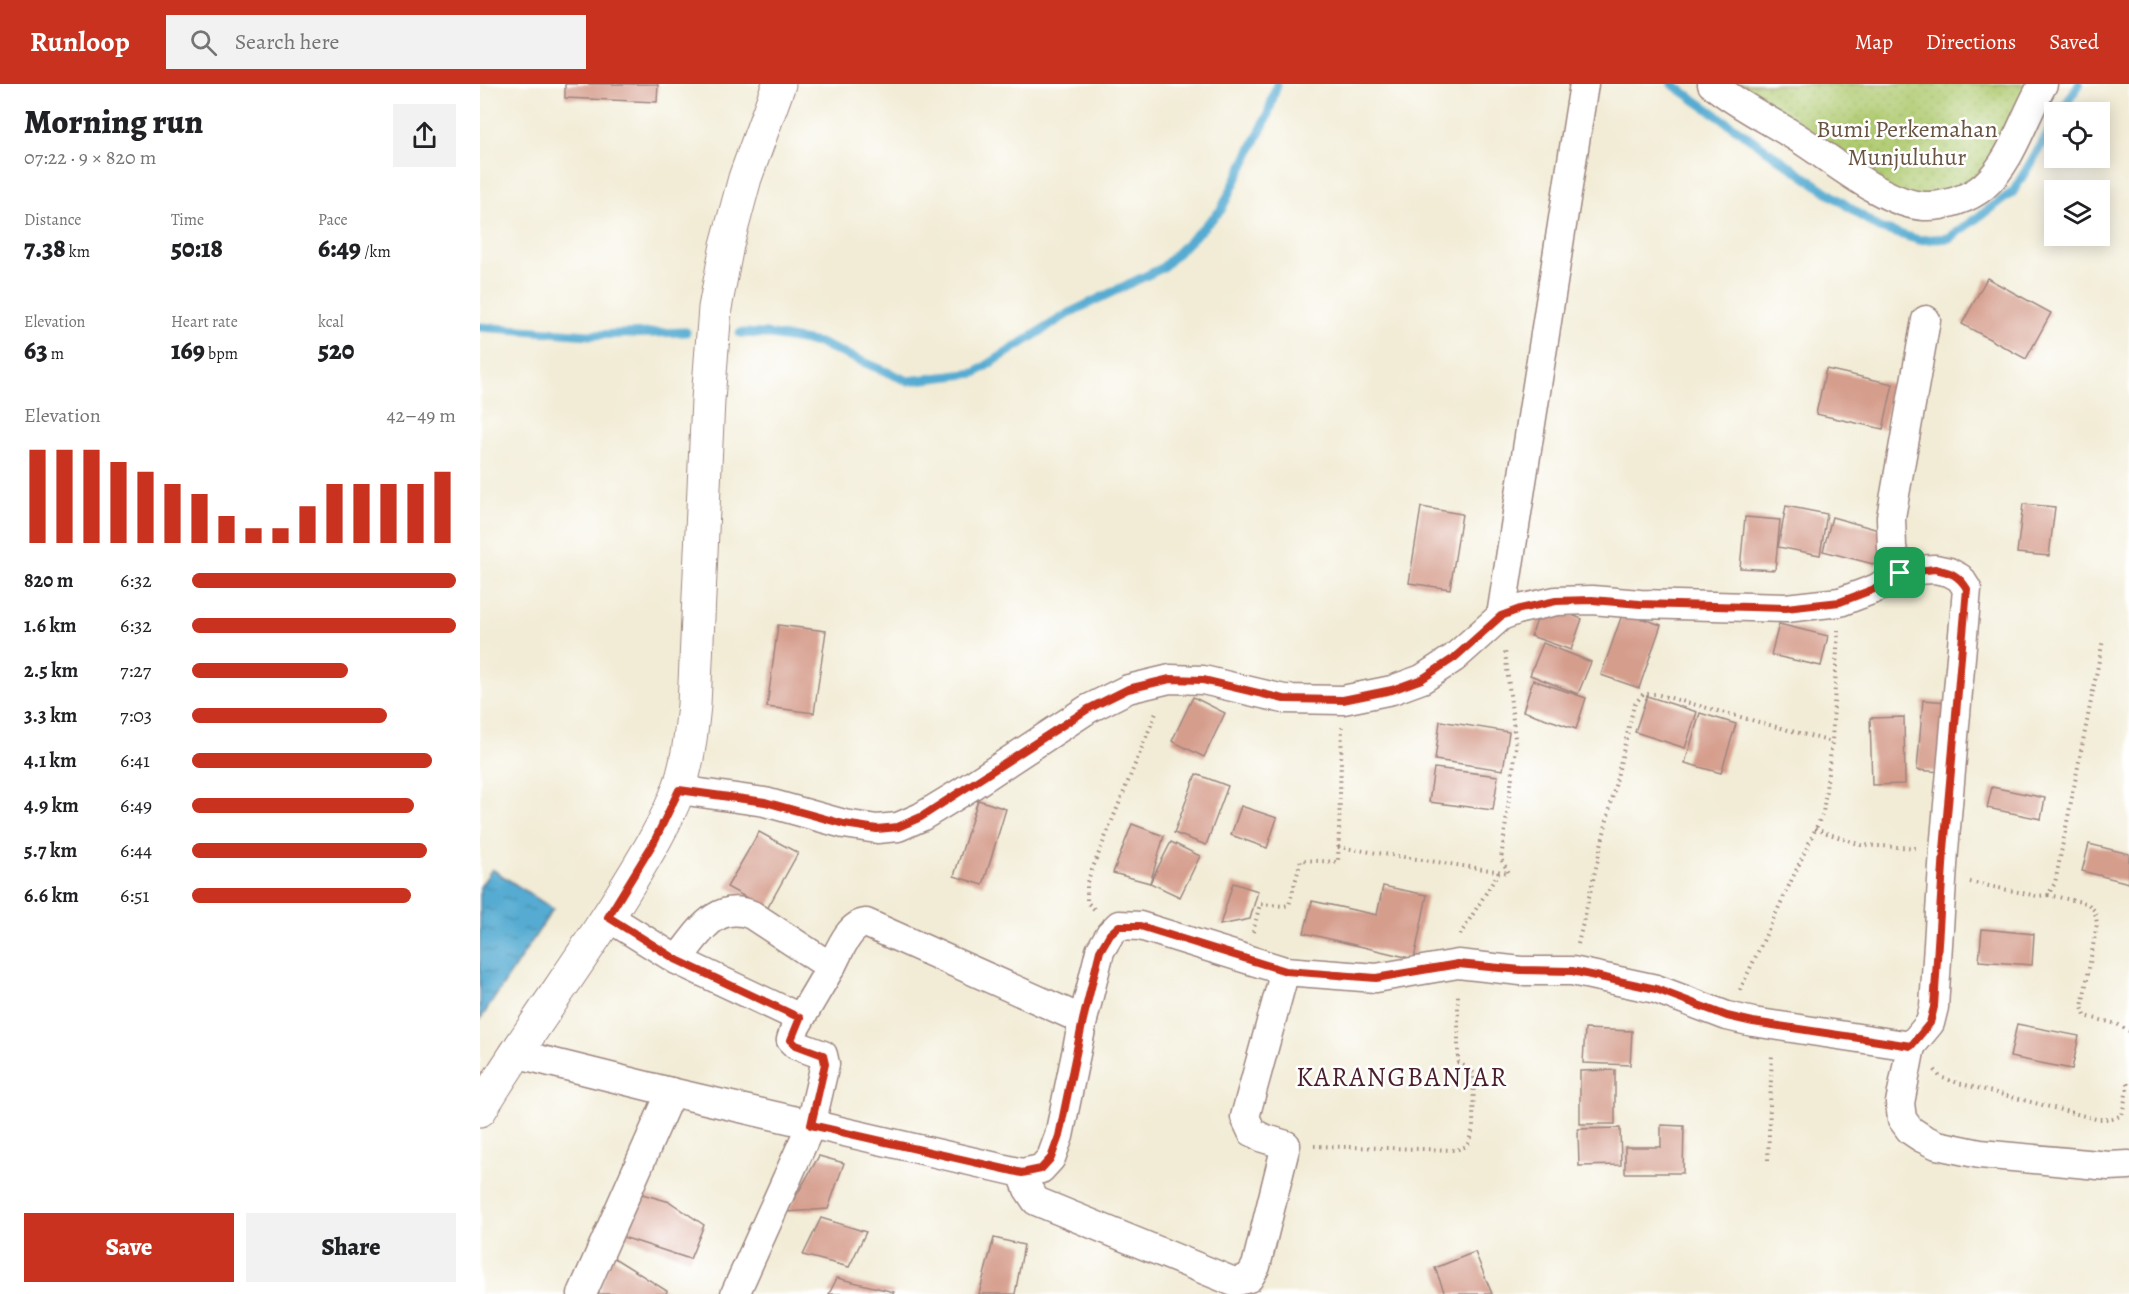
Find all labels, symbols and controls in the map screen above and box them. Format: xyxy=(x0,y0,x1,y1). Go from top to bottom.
search box xyxy=(166,15,586,69)
text: Runloop xyxy=(30,23,130,61)
icon: search xyxy=(187,26,220,59)
text: Search here xyxy=(235,27,339,57)
text: Map xyxy=(1855,28,1893,56)
text: Directions xyxy=(1926,28,2016,56)
text: Saved xyxy=(2049,28,2099,56)
text: Morning run xyxy=(24,99,203,144)
map controls xyxy=(2044,102,2110,246)
button: locate xyxy=(2044,102,2110,168)
button: share xyxy=(393,104,456,167)
park label: Bumi Perkemahan Munjuluhur xyxy=(1816,113,1998,173)
text: 07:22 · 9 × 820 m xyxy=(24,144,156,171)
button: layers xyxy=(2044,180,2110,246)
text: Distance xyxy=(24,209,81,231)
text: Time xyxy=(171,209,204,231)
text: Pace xyxy=(318,209,348,231)
text: 7.38 xyxy=(24,231,66,266)
text: 50:18 xyxy=(171,231,223,266)
text: 6:49 xyxy=(318,231,361,266)
text: km xyxy=(66,241,90,263)
text: /km xyxy=(361,241,391,263)
text: Elevation xyxy=(24,311,85,333)
text: Heart rate xyxy=(171,311,238,333)
text: kcal xyxy=(318,311,344,333)
text: 63 xyxy=(24,333,48,368)
text: 169 xyxy=(171,333,205,368)
text: 520 xyxy=(318,333,354,368)
text: m xyxy=(48,343,64,365)
text: bpm xyxy=(205,343,238,365)
text: Elevation xyxy=(24,402,101,429)
text: 42–49 m xyxy=(387,402,456,429)
pin xyxy=(1874,547,1925,598)
icon: arrive xyxy=(1883,556,1916,589)
text: 820 m xyxy=(24,567,74,594)
text: 6:32 xyxy=(120,567,152,594)
text: 1.6 km xyxy=(24,612,77,639)
text: 6:32 xyxy=(120,612,152,639)
text: 2.5 km xyxy=(24,657,78,684)
text: 7:27 xyxy=(120,657,151,684)
text: 3.3 km xyxy=(24,702,77,729)
text: 7:03 xyxy=(120,702,152,729)
text: 4.1 km xyxy=(24,747,77,774)
text: 6:41 xyxy=(120,747,150,774)
text: 4.9 km xyxy=(24,792,79,819)
text: 6:49 xyxy=(120,792,152,819)
text: 5.7 km xyxy=(24,837,77,864)
text: 6:44 xyxy=(120,837,152,864)
text: 6.6 km xyxy=(24,882,79,909)
text: 6:51 xyxy=(120,882,149,909)
district label: KARANGBANJAR xyxy=(1296,1059,1508,1095)
button: Save xyxy=(24,1213,234,1282)
button: Share xyxy=(246,1213,456,1282)

